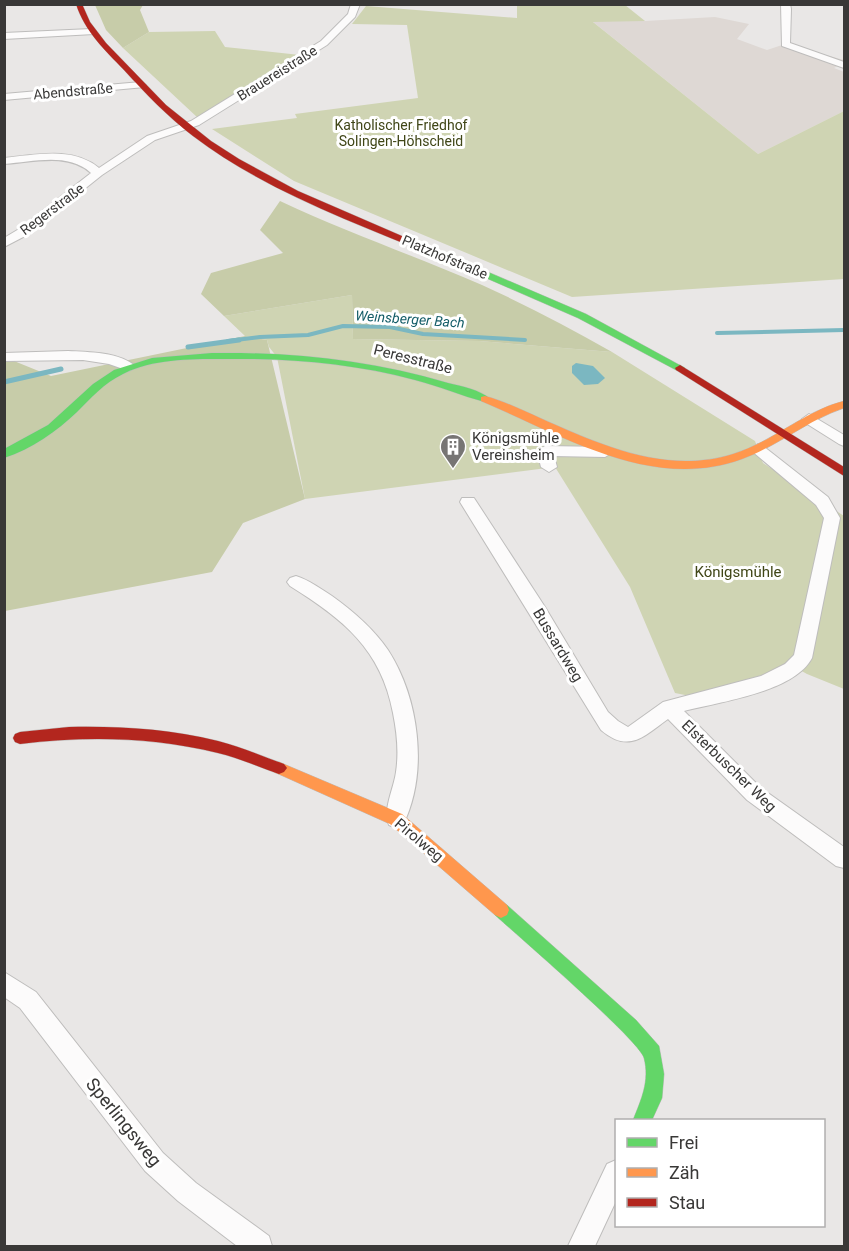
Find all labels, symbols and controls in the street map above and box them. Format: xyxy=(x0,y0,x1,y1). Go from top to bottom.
street label: Brauereistraße xyxy=(234,42,320,104)
street label: Abendstraße xyxy=(33,80,113,102)
park label: Katholischer Friedhof Solingen-Höhscheid xyxy=(335,117,468,149)
street label: Regerstraße xyxy=(17,180,87,238)
street label: Platzhofstraße xyxy=(400,232,490,282)
water label: Weinsberger Bach xyxy=(355,307,465,331)
street label: Peresstraße xyxy=(372,341,454,377)
place label: Königsmühle Vereinsheim xyxy=(472,429,559,464)
building icon: Königsmühle Vereinsheim xyxy=(438,432,468,470)
park label: Königsmühle xyxy=(694,563,782,581)
street label: Bussardweg xyxy=(529,605,587,685)
street label: Elsterbuscher Weg xyxy=(678,716,780,816)
street label: Pirolweg xyxy=(391,814,447,866)
street label: Sperlingsweg xyxy=(82,1074,166,1170)
legend xyxy=(615,1119,825,1227)
text: Frei xyxy=(669,1132,699,1153)
text: Zäh xyxy=(669,1162,700,1183)
text: Stau xyxy=(669,1192,705,1213)

